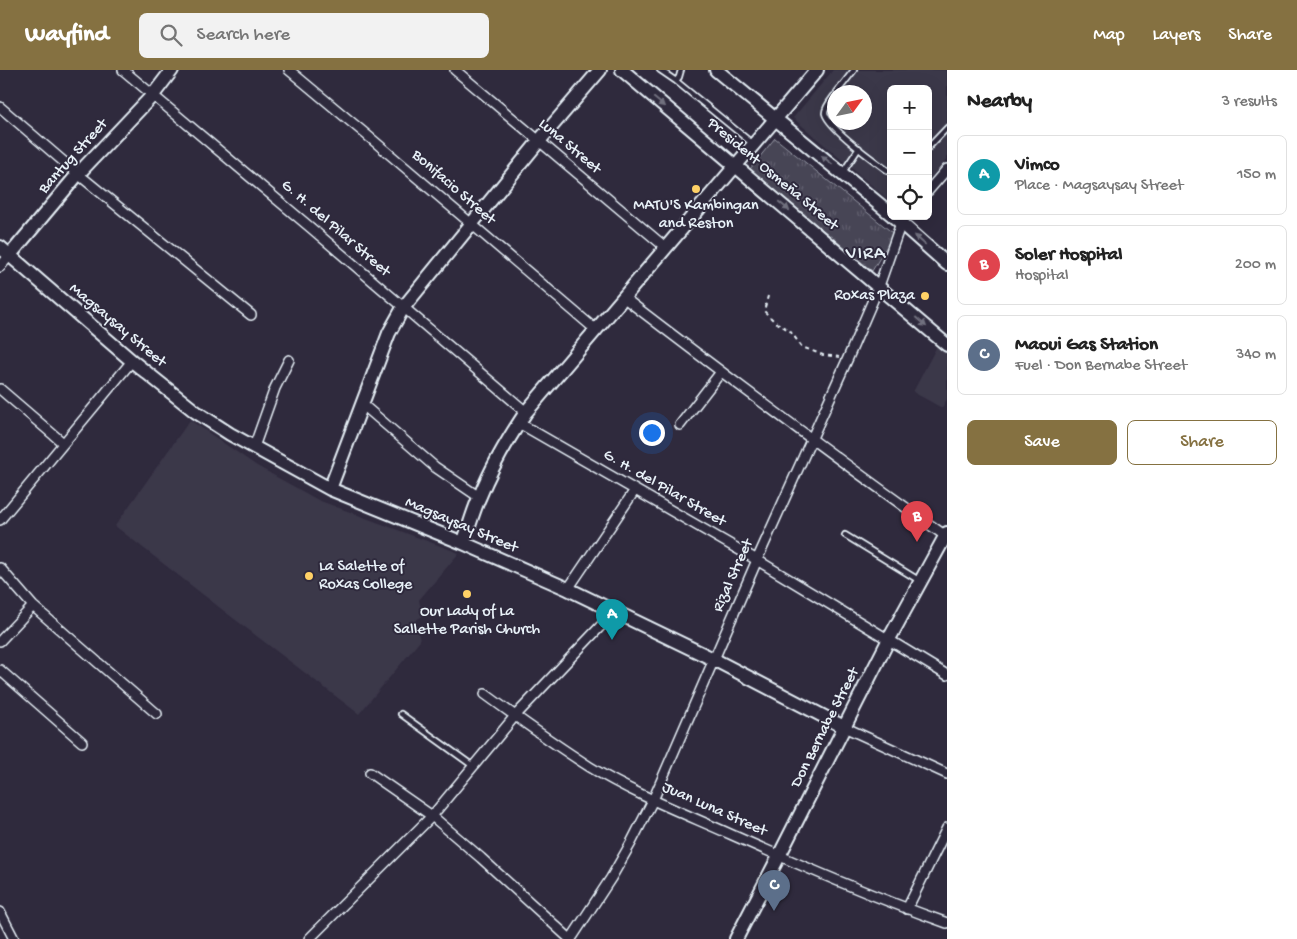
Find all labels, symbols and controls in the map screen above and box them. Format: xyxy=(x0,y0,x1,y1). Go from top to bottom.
search box xyxy=(139,13,489,58)
text: Wayfind xyxy=(25,21,109,50)
icon: search xyxy=(157,21,185,49)
text: Search here xyxy=(197,24,290,47)
text: Map xyxy=(1093,25,1125,46)
text: Layers xyxy=(1153,25,1200,46)
text: Share xyxy=(1228,25,1272,46)
north arrow xyxy=(827,85,872,130)
map controls xyxy=(887,85,932,220)
button: + xyxy=(887,85,932,130)
text: Nearby xyxy=(967,90,1032,115)
text: 3 results xyxy=(1222,93,1277,112)
one-way arrow xyxy=(653,96,666,107)
street label: President Osmeña Street xyxy=(702,114,843,236)
street label: Bantug Street xyxy=(35,115,114,199)
street label: Luna Street xyxy=(534,115,605,180)
button: − xyxy=(887,130,932,175)
street label: Bonifacio Street xyxy=(406,146,500,231)
text: Vimco xyxy=(1015,154,1060,177)
one-way arrow xyxy=(820,155,833,166)
text: A xyxy=(979,166,989,185)
text: 150 m xyxy=(1237,166,1276,185)
button: locate xyxy=(887,175,932,220)
street label: G. H. del Pilar Street xyxy=(276,176,395,283)
text: Place · Magsaysay Street xyxy=(1015,177,1183,196)
marker: MATU'S Kambingan and Reston xyxy=(690,183,702,195)
place label: MATU'S Kambingan and Reston xyxy=(633,197,759,234)
one-way arrow xyxy=(777,201,790,212)
one-way arrow xyxy=(915,234,927,246)
district label: VIRA xyxy=(845,243,887,266)
text: Soler Hospital xyxy=(1015,244,1123,267)
text: B xyxy=(980,256,988,275)
text: 200 m xyxy=(1235,256,1276,275)
text: Hospital xyxy=(1015,267,1069,286)
street label: Magsaysay Street xyxy=(65,280,171,373)
place label: Roxas Plaza xyxy=(834,287,916,306)
marker: Roxas Plaza xyxy=(919,290,931,302)
one-way arrow xyxy=(914,317,927,328)
text: Maoui Gas Station xyxy=(1015,334,1158,357)
text: C xyxy=(980,346,988,365)
text: 340 m xyxy=(1236,346,1276,365)
text: Fuel · Don Bernabe Street xyxy=(1015,357,1187,376)
your location xyxy=(639,420,665,446)
button: Save xyxy=(967,420,1117,465)
button: Share xyxy=(1127,420,1277,465)
street label: G. H. del Pilar Street xyxy=(599,446,730,533)
street label: Magsaysay Street xyxy=(402,494,522,559)
pin: B xyxy=(901,501,933,542)
street label: Rizal Street xyxy=(710,535,759,615)
place label: La Salette of Roxas College xyxy=(319,558,413,595)
marker: La Salette of Roxas College xyxy=(303,570,315,582)
marker: Our Lady of La Sallette Parish Church xyxy=(461,588,473,600)
pin: A xyxy=(596,599,628,640)
place label: Our Lady of La Sallette Parish Church xyxy=(394,603,541,640)
street label: Don Bernabe Street xyxy=(787,664,865,792)
street label: Juan Luna Street xyxy=(659,778,771,842)
pin: C xyxy=(758,870,790,911)

